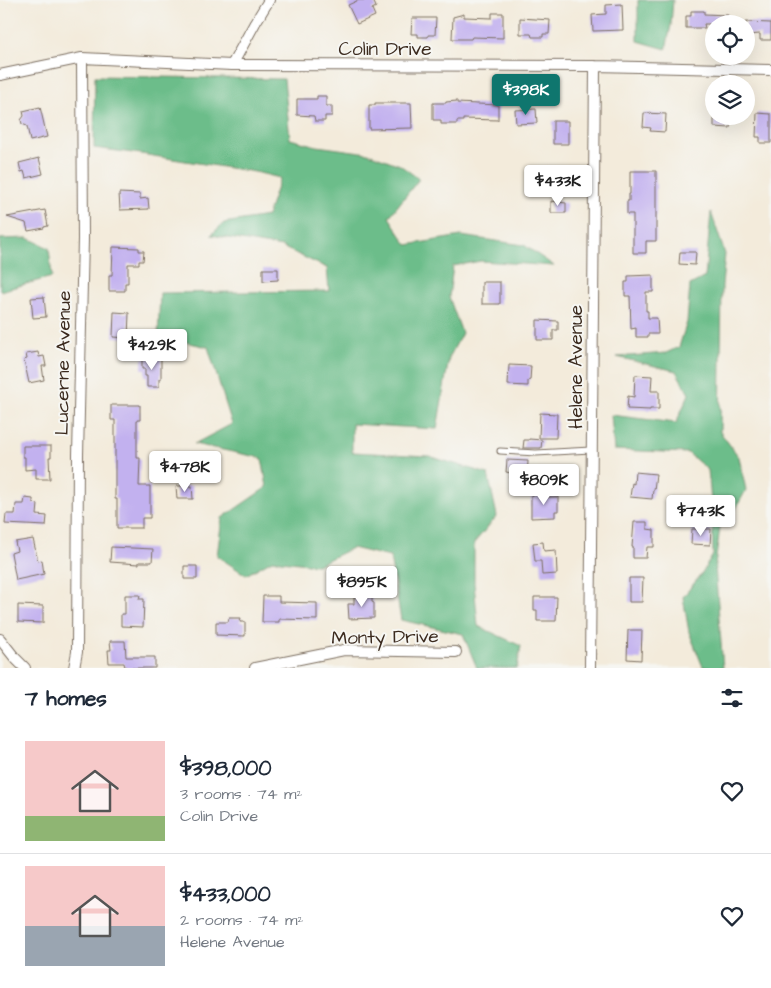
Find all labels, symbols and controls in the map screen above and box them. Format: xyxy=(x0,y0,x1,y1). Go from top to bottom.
map controls xyxy=(705,15,755,125)
button: locate xyxy=(705,15,755,65)
street label: Colin Drive xyxy=(339,36,431,63)
pin: $398K xyxy=(491,74,561,116)
button: layers xyxy=(705,75,755,125)
text: $398K xyxy=(503,79,549,101)
pin: $433K xyxy=(523,164,593,207)
text: $433K xyxy=(535,170,581,192)
street label: Lucerne Avenue xyxy=(49,290,78,436)
street label: Helene Avenue xyxy=(563,305,590,429)
pin: $429K xyxy=(117,328,187,371)
text: $429K xyxy=(128,334,176,356)
pin: $478K xyxy=(150,450,220,493)
text: $478K xyxy=(160,456,210,478)
pin: $809K xyxy=(509,464,579,506)
text: $809K xyxy=(520,469,568,491)
pin: $743K xyxy=(666,494,736,537)
text: $743K xyxy=(677,500,725,522)
pin: $895K xyxy=(327,566,397,608)
text: $895K xyxy=(337,571,387,593)
street label: Monty Drive xyxy=(331,623,439,653)
text: 7 homes xyxy=(25,684,107,713)
icon: filters xyxy=(718,684,746,712)
text: $398,000 xyxy=(180,754,271,783)
icon: home xyxy=(65,761,125,821)
icon: heart xyxy=(718,777,746,805)
text: 3 rooms · 74 m² xyxy=(180,783,303,805)
text: Colin Drive xyxy=(180,805,258,827)
text: $433,000 xyxy=(180,880,271,909)
icon: home xyxy=(65,886,125,946)
icon: heart xyxy=(718,902,746,930)
text: 2 rooms · 74 m² xyxy=(180,909,304,931)
text: Helene Avenue xyxy=(180,931,285,953)

